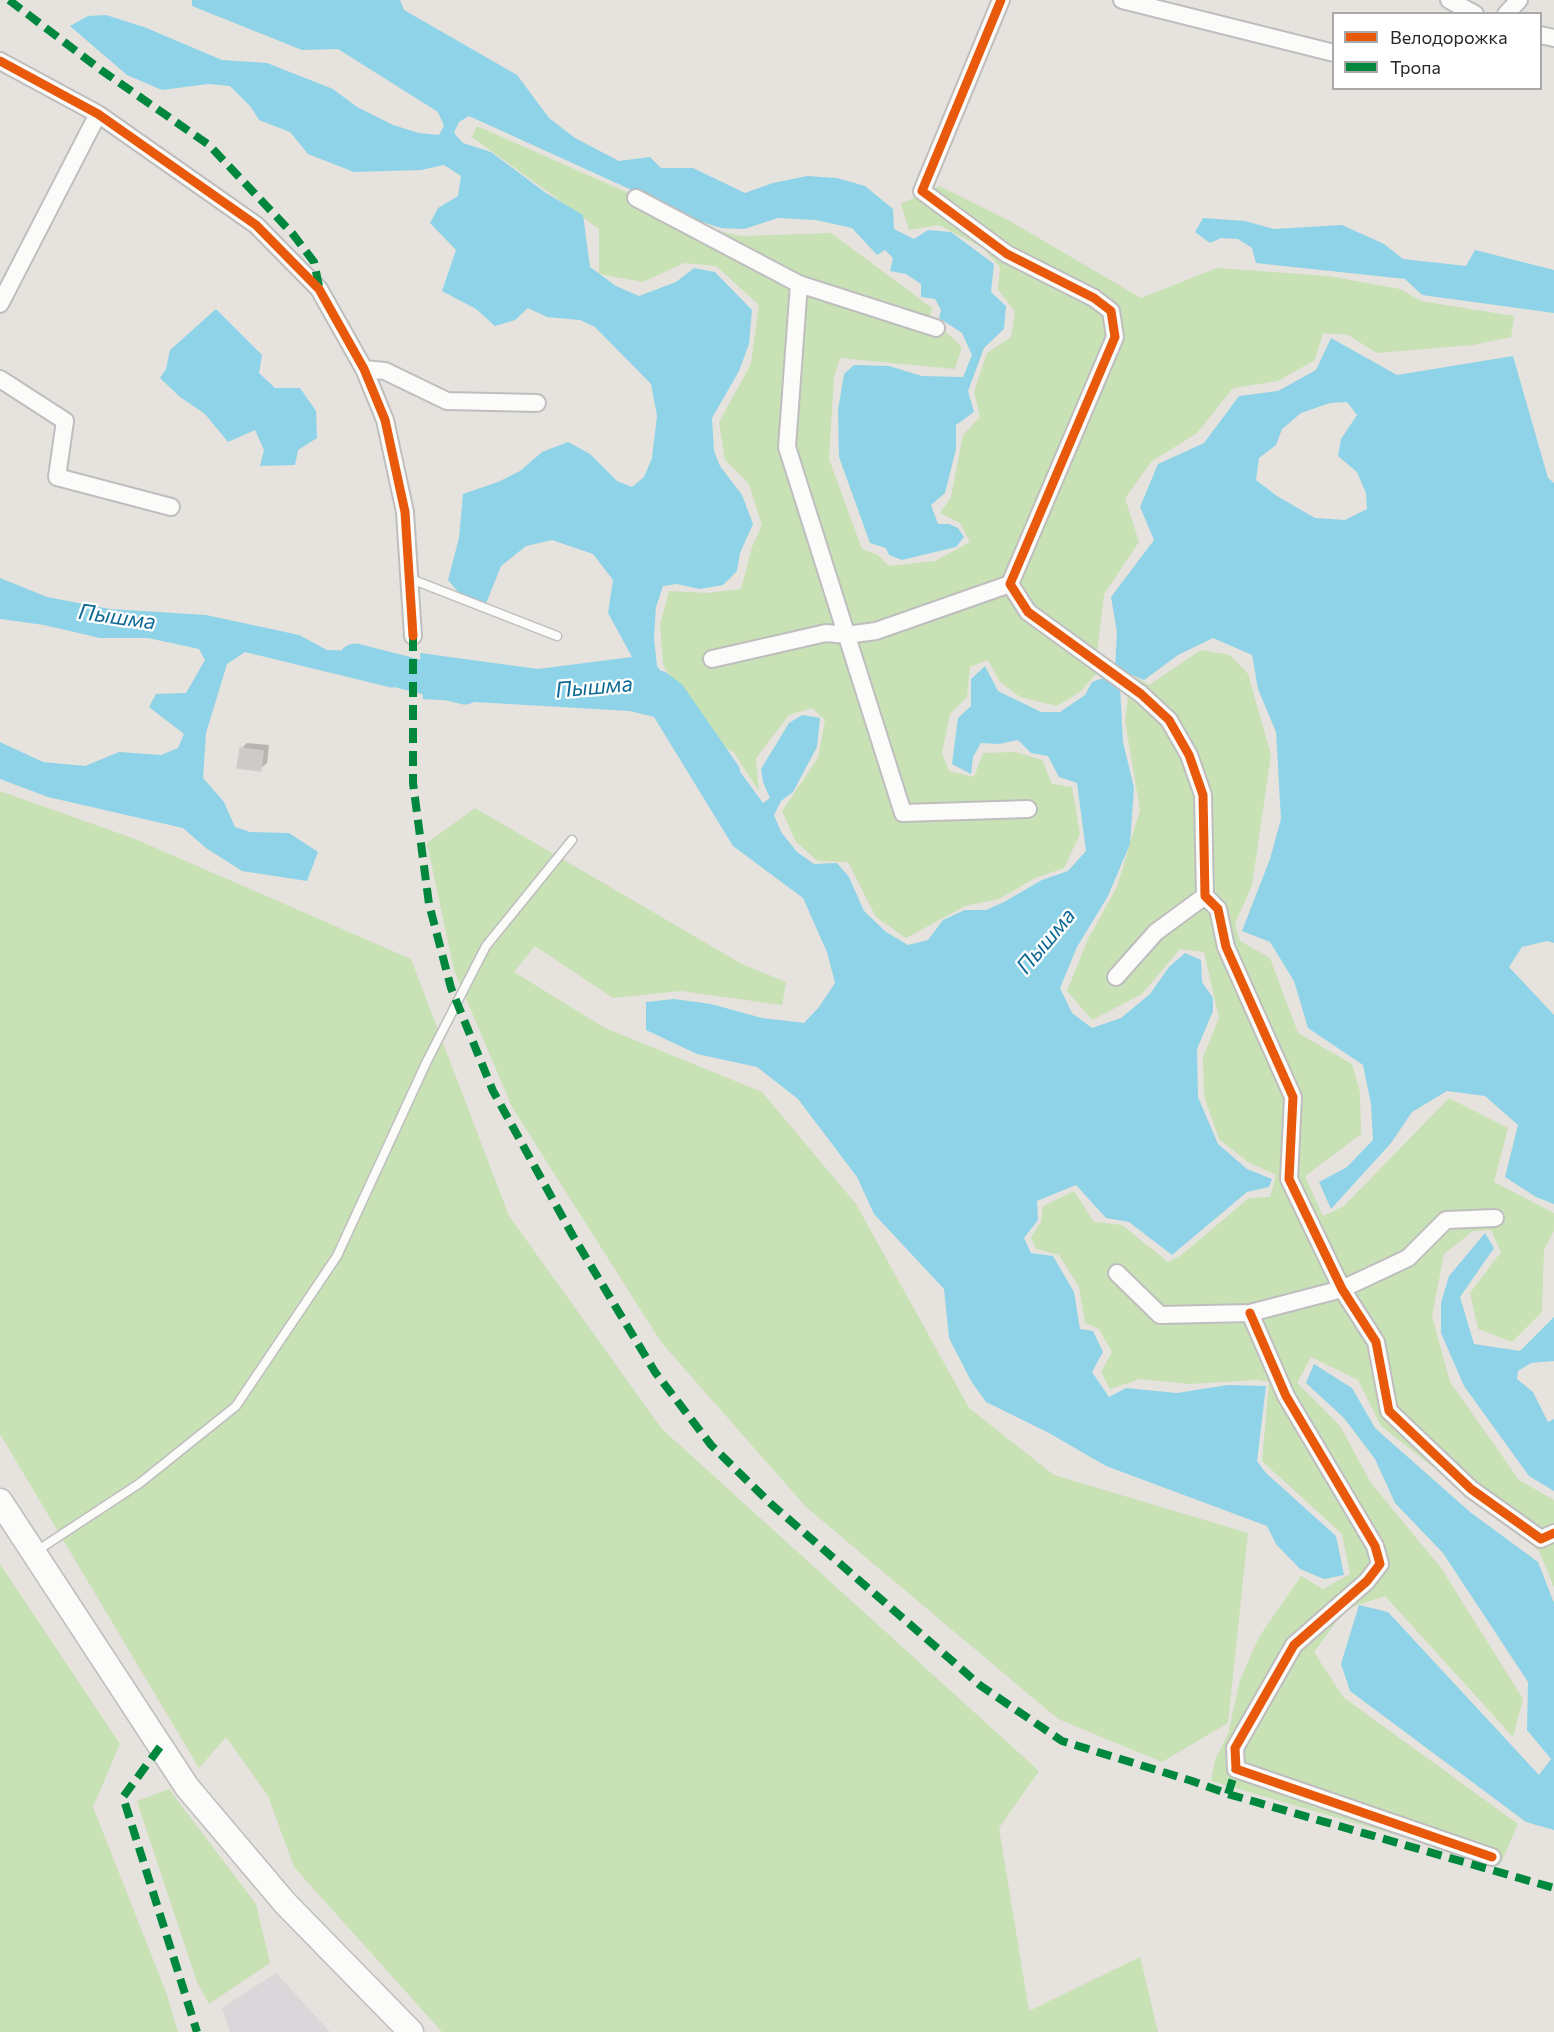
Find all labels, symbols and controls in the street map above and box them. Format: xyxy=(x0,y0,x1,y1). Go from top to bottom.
legend xyxy=(1332,12,1542,90)
text: Велодорожка xyxy=(1390,26,1508,48)
text: Тропа xyxy=(1390,56,1441,78)
water label: Пышма xyxy=(77,599,157,635)
water label: Пышма xyxy=(554,670,634,704)
water label: Пышма xyxy=(1011,903,1081,979)

